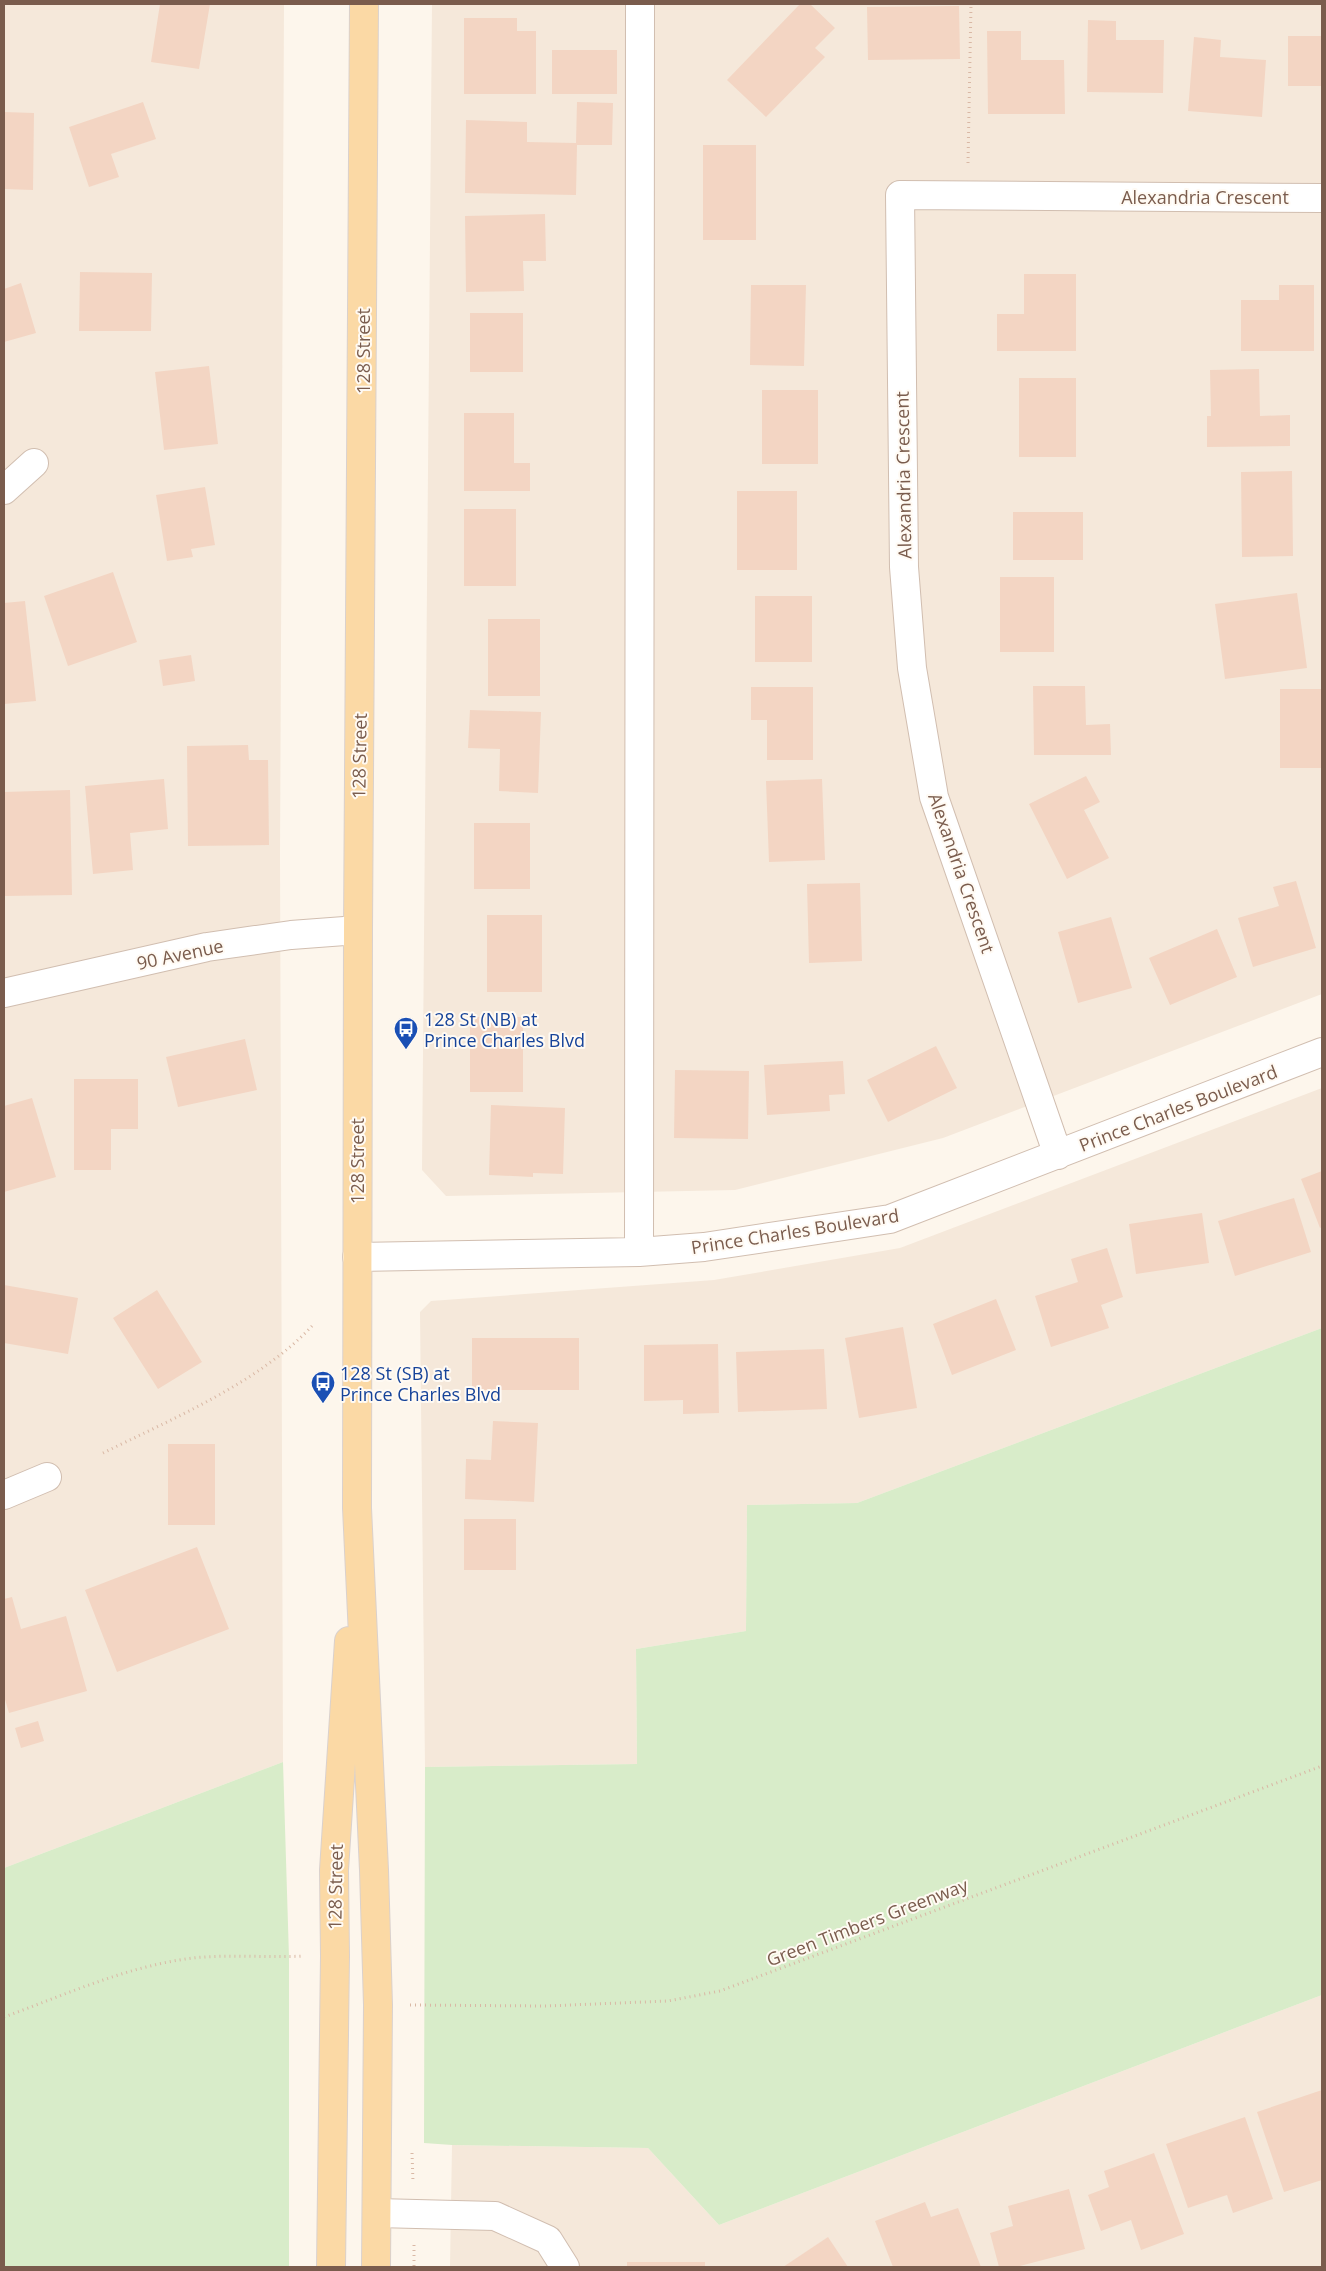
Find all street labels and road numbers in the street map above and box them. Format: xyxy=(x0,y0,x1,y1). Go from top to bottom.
street label: Alexandria Crescent xyxy=(1121,185,1289,209)
street label: 128 Street xyxy=(351,308,375,394)
street label: Alexandria Crescent xyxy=(890,391,916,559)
street label: 128 Street xyxy=(346,713,372,799)
street label: Alexandria Crescent xyxy=(923,790,1001,956)
street label: 90 Avenue xyxy=(134,933,226,975)
street label: Prince Charles Boulevard xyxy=(1076,1059,1280,1157)
street label: 128 Street xyxy=(345,1118,369,1204)
street label: Prince Charles Boulevard xyxy=(689,1203,901,1259)
street label: 128 Street xyxy=(322,1844,348,1930)
street label: Green Timbers Greenway xyxy=(763,1872,972,1972)

